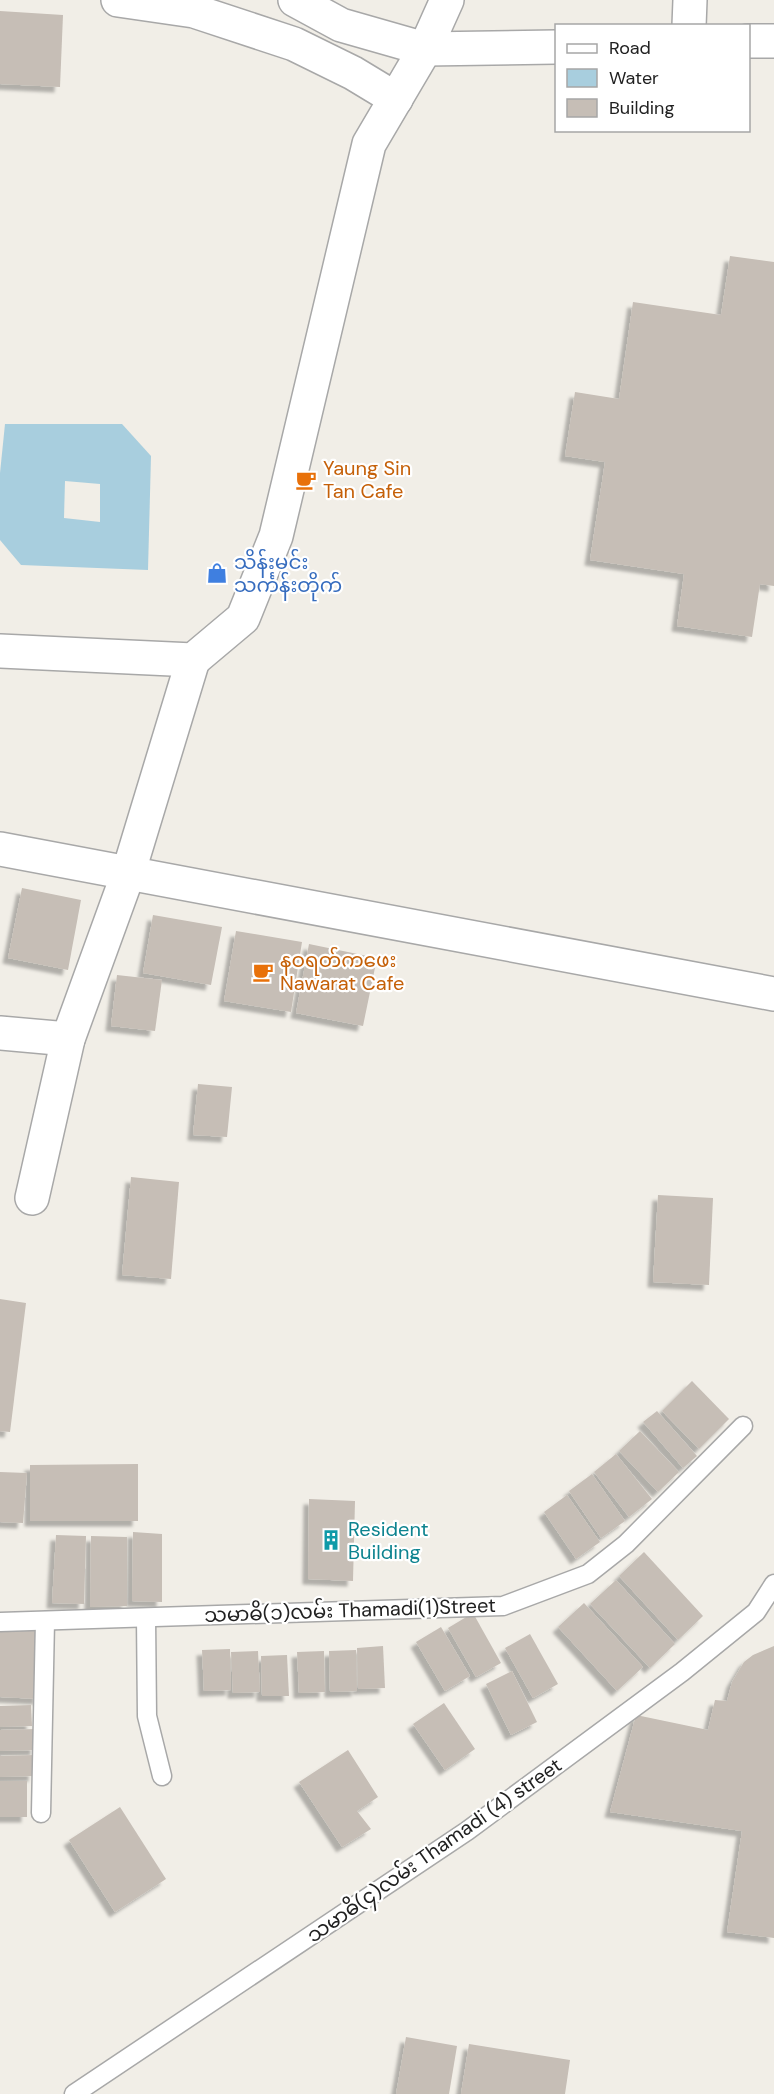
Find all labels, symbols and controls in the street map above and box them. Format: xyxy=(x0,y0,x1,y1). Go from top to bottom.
legend xyxy=(555,24,750,132)
text: Road xyxy=(609,36,651,60)
text: Water xyxy=(609,66,659,90)
text: Building xyxy=(609,96,674,120)
place label: Yaung Sin Tan Cafe xyxy=(323,455,411,504)
cafe icon: Yaung Sin Tan Cafe xyxy=(294,468,318,492)
place label: သိန်းမင်း သင်္ကန်းတိုက် xyxy=(234,548,342,602)
shop icon: သိန်းမင်း သင်္ကန်းတိုက် xyxy=(205,561,229,585)
place label: နဝရတ်ကဖေး Nawarat Cafe xyxy=(280,946,404,996)
cafe icon: နဝရတ်ကဖေး Nawarat Cafe xyxy=(251,960,275,984)
place label: Resident Building xyxy=(348,1516,429,1565)
building icon: Resident Building xyxy=(319,1528,343,1552)
street label: သမာဓိ(၁)လမ်း Thamadi(1)Street xyxy=(204,1591,496,1628)
street label: သမာဓိ(၄)လမ်း Thamadi (4) street xyxy=(301,1751,568,1951)

